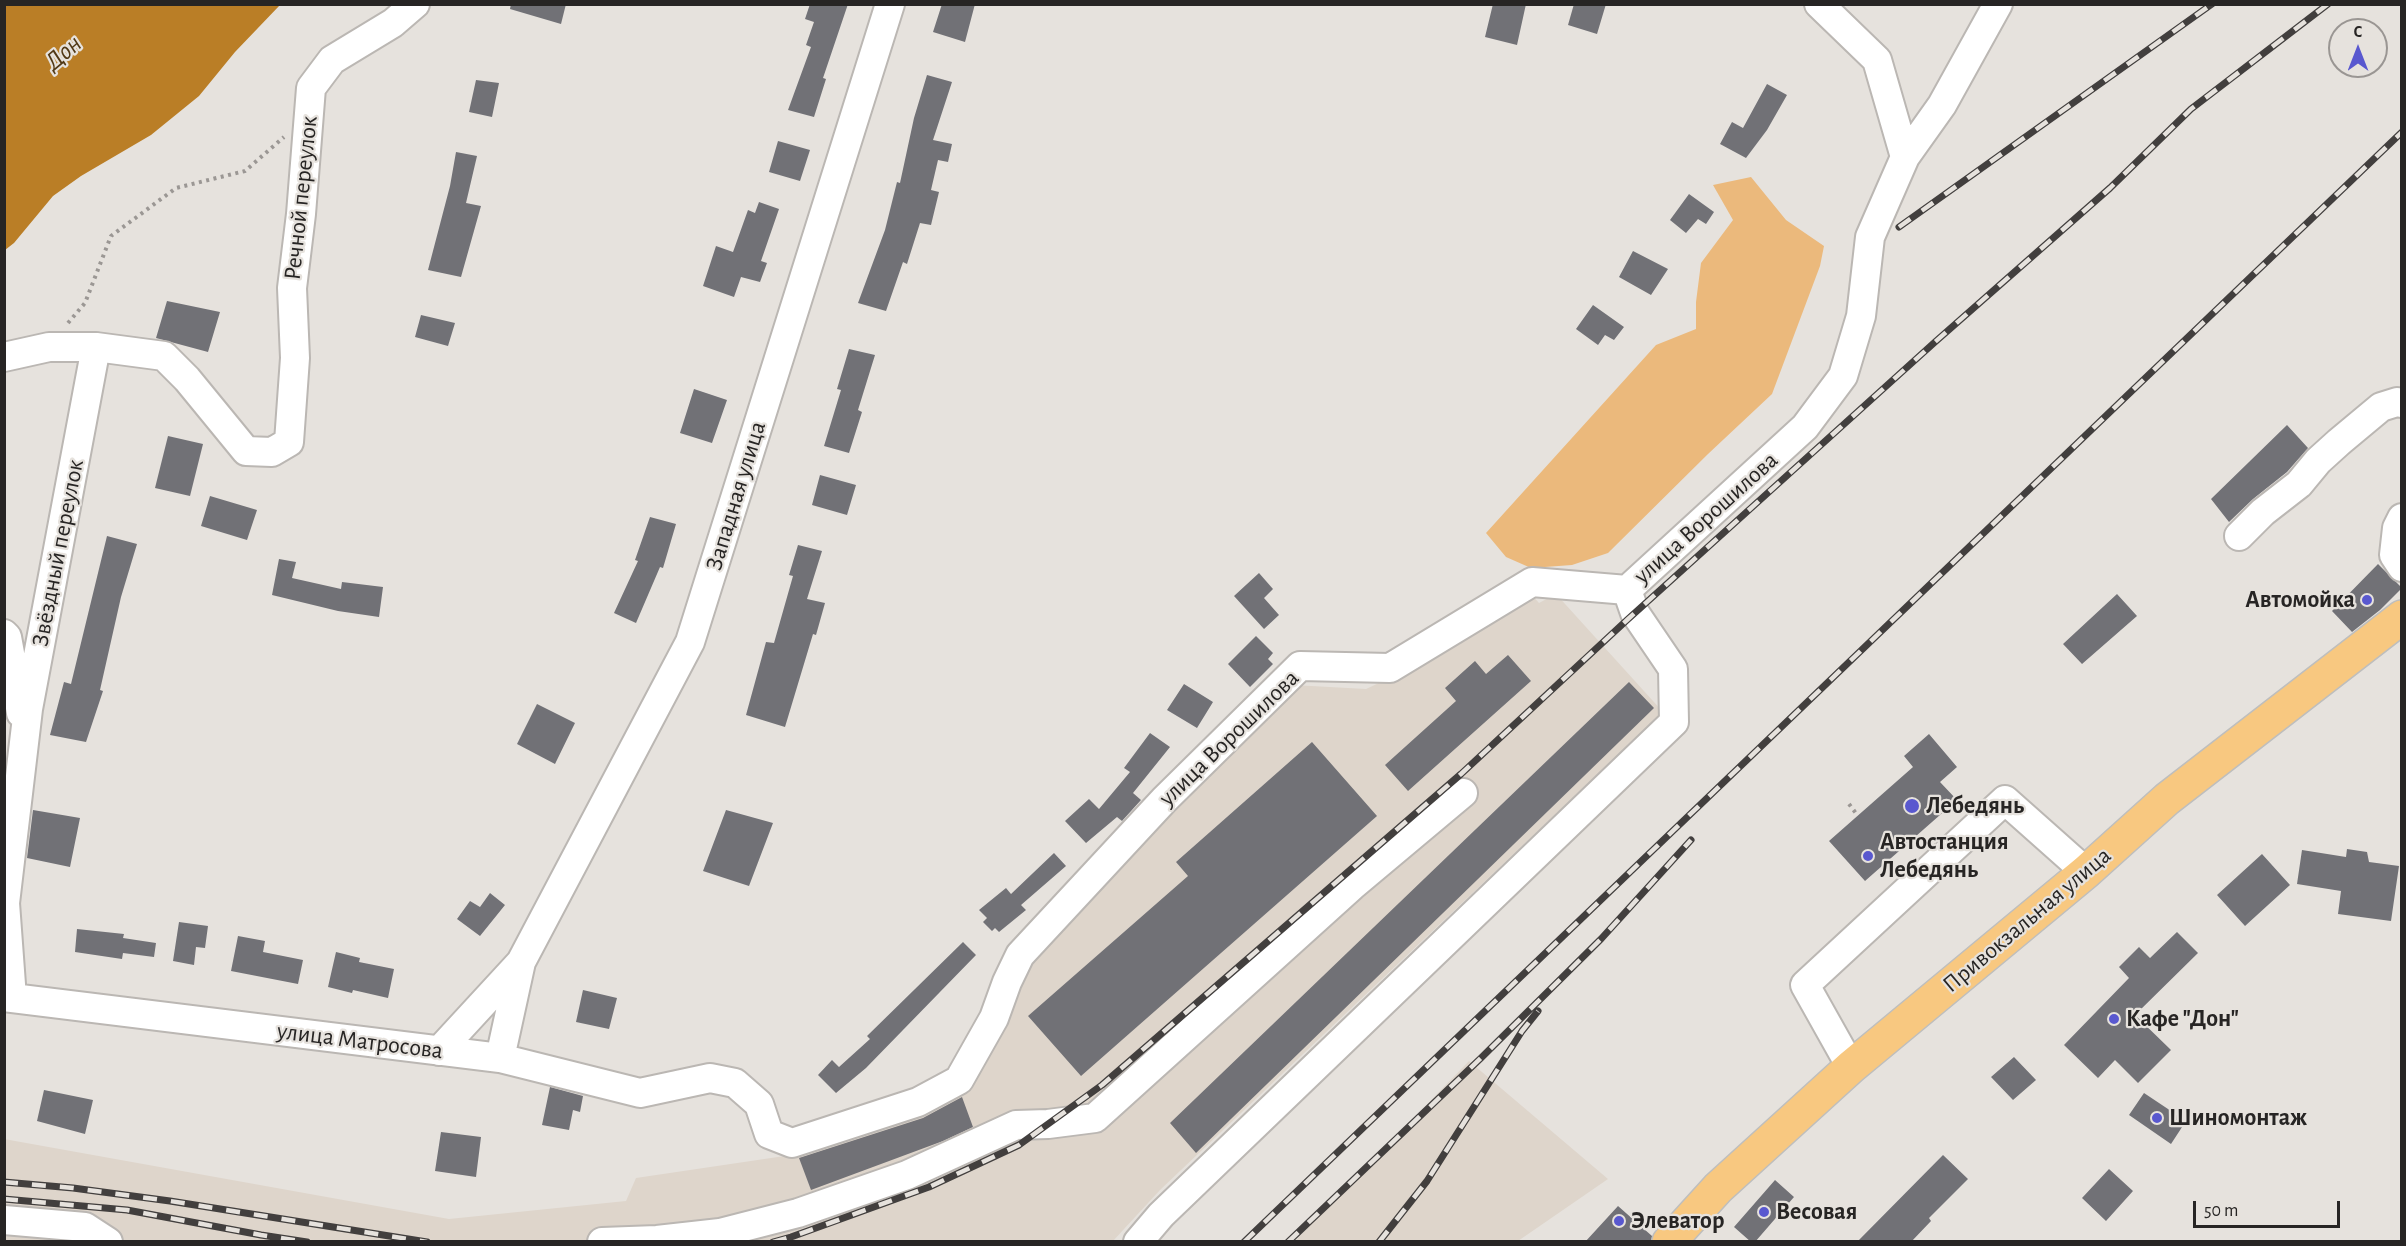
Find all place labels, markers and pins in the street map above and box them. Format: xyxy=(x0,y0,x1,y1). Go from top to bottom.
place label: Автомойка xyxy=(2245,586,2355,614)
marker: Автомойка xyxy=(2360,593,2374,607)
place label: Лебедянь xyxy=(1926,792,2024,820)
marker: Лебедянь xyxy=(1903,797,1921,815)
place label: Автостанция Лебедянь xyxy=(1880,828,2009,884)
marker: Автостанция Лебедянь xyxy=(1861,849,1875,863)
place label: Кафе "Дон" xyxy=(2126,1005,2239,1033)
marker: Кафе "Дон" xyxy=(2107,1012,2121,1026)
place label: Шиномонтаж xyxy=(2169,1104,2307,1132)
marker: Шиномонтаж xyxy=(2150,1111,2164,1125)
place label: Весовая xyxy=(1776,1198,1857,1226)
marker: Весовая xyxy=(1757,1205,1771,1219)
place label: Элеватор xyxy=(1631,1207,1724,1235)
marker: Элеватор xyxy=(1612,1214,1626,1228)

